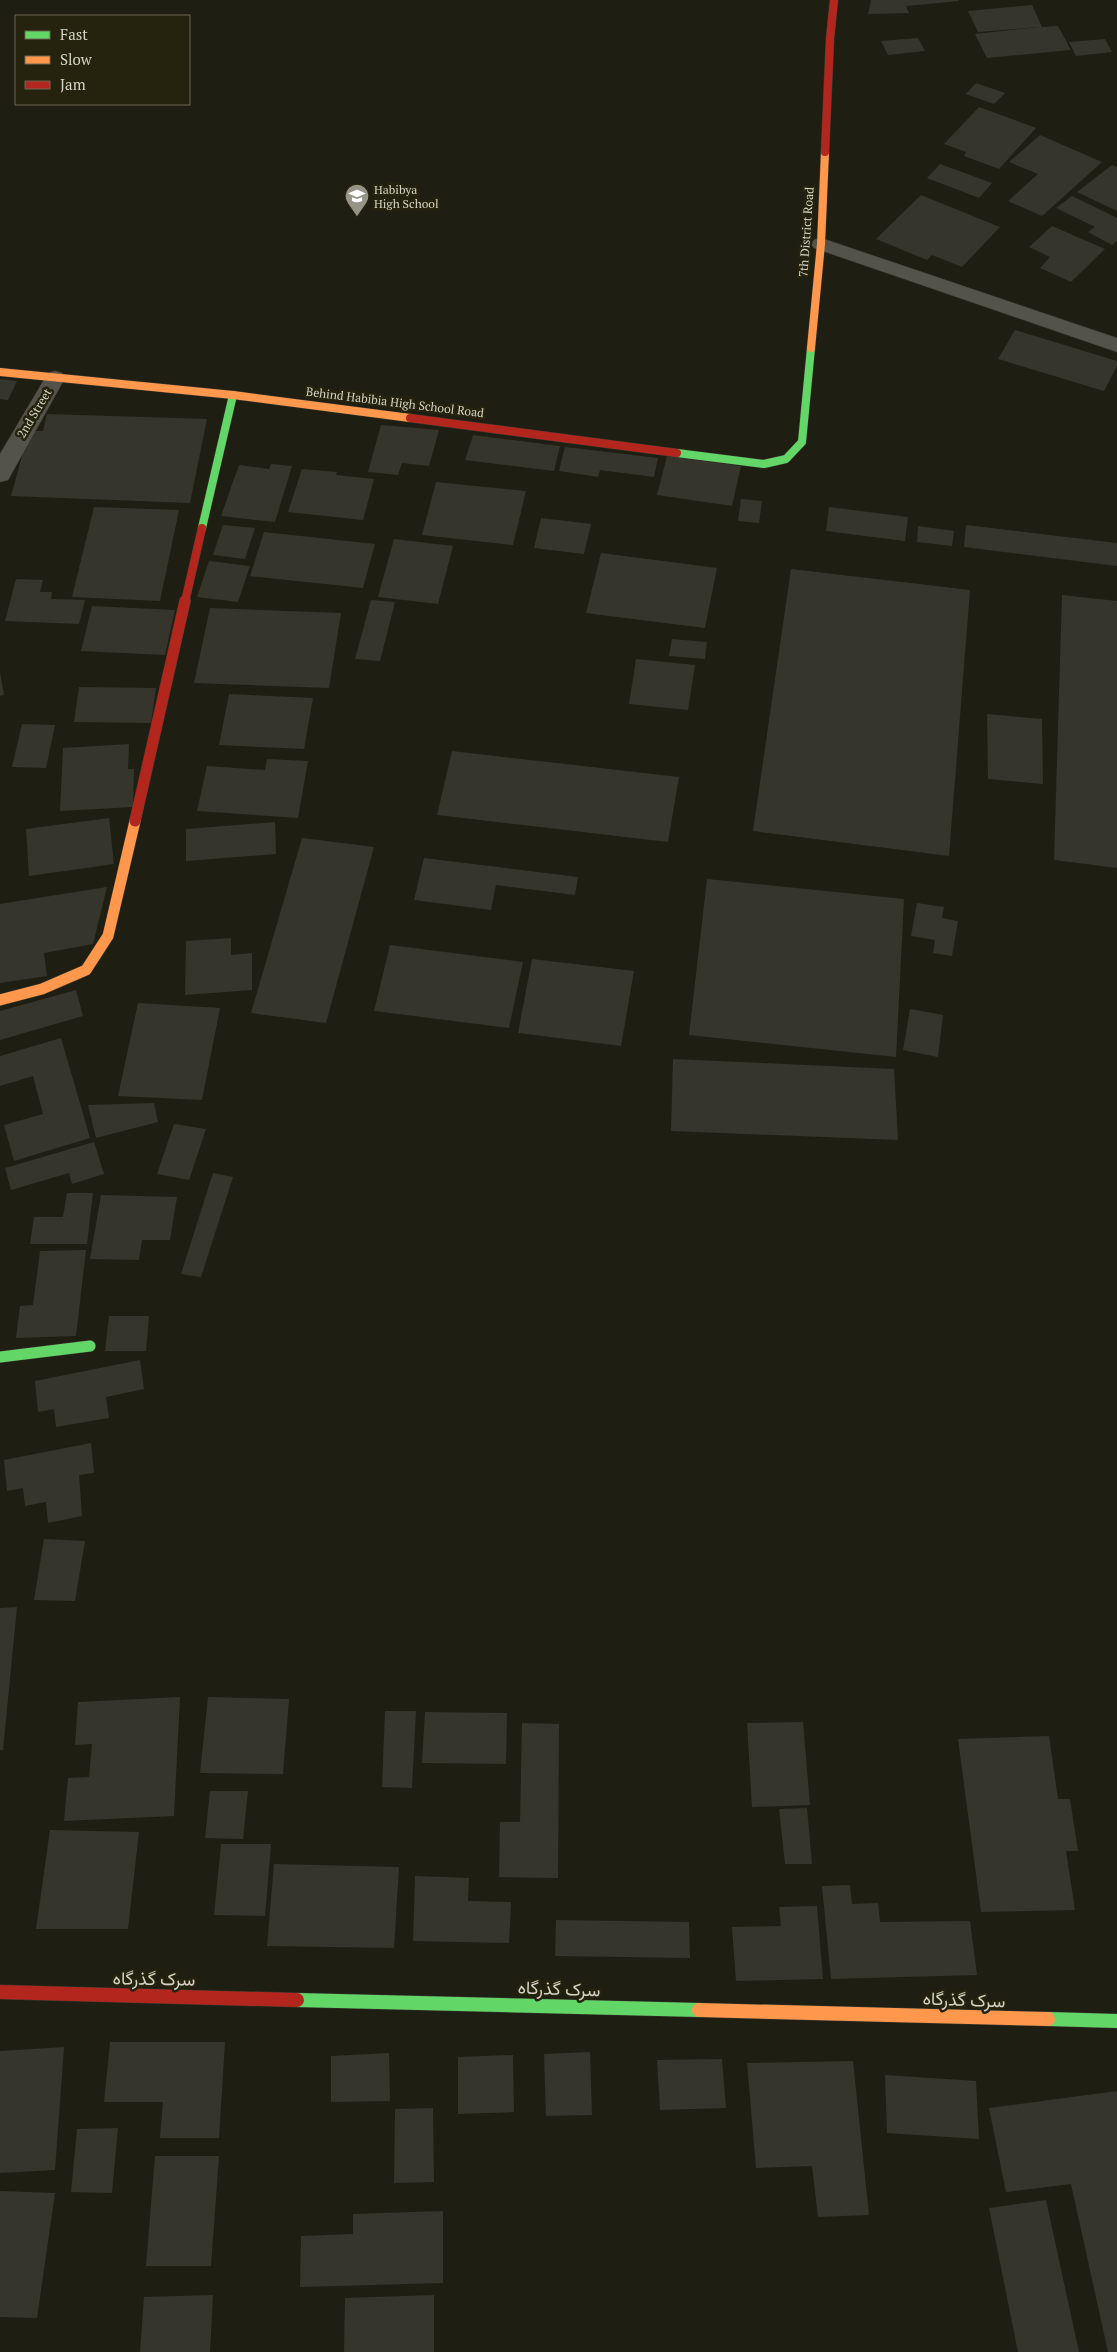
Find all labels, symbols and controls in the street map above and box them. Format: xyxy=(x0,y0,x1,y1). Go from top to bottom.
legend xyxy=(15,15,190,105)
text: Fast xyxy=(60,24,88,44)
text: Slow xyxy=(60,49,93,69)
text: Jam xyxy=(60,74,86,94)
place label: Habibya High School xyxy=(374,182,439,211)
school or university icon: Habibya High School xyxy=(344,183,370,217)
street label: 7th District Road xyxy=(795,186,817,277)
street label: Behind Habibia High School Road xyxy=(305,384,485,420)
street label: 2nd Street xyxy=(13,385,55,440)
street label: سرک گذرگاه xyxy=(112,1965,196,1991)
street label: سرک گذرگاه xyxy=(517,1975,601,2001)
street label: سرک گذرگاه xyxy=(922,1986,1006,2012)

